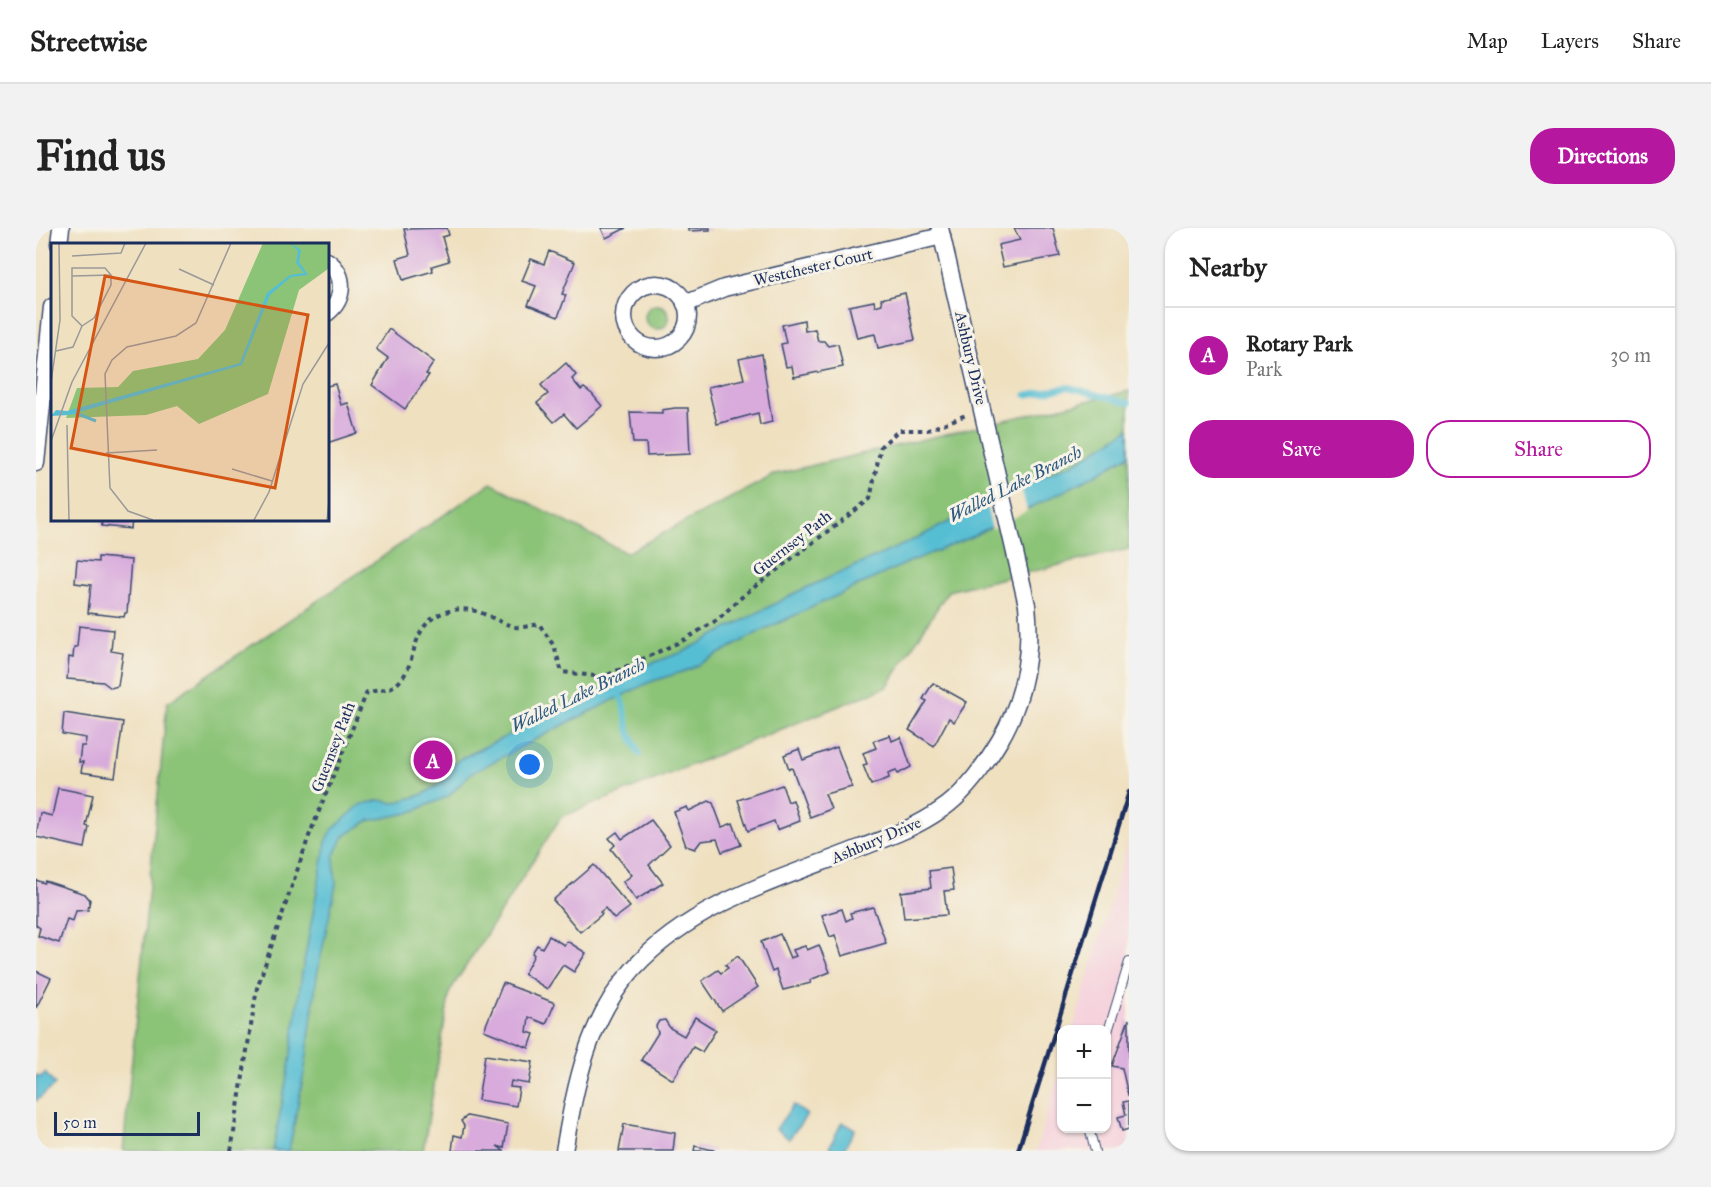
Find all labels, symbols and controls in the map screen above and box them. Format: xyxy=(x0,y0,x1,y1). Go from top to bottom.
text: Streetwise xyxy=(30,24,147,59)
text: Map xyxy=(1467,28,1508,54)
text: Layers xyxy=(1541,28,1599,54)
text: Share xyxy=(1632,28,1681,54)
button: Directions xyxy=(1530,128,1675,184)
text: Find us xyxy=(36,130,166,182)
inset map xyxy=(51,243,328,520)
street label: Westchester Court xyxy=(751,244,875,290)
text: Nearby xyxy=(1189,251,1267,283)
street label: Ashbury Drive xyxy=(951,308,991,407)
text: Rotary Park xyxy=(1246,330,1353,357)
text: A xyxy=(1202,343,1215,367)
text: 30 m xyxy=(1610,343,1651,367)
text: Park xyxy=(1246,357,1282,381)
button: Save xyxy=(1189,420,1414,478)
button: Share xyxy=(1426,420,1651,478)
water label: Walled Lake Branch xyxy=(945,441,1085,527)
street label: Guernsey Path xyxy=(749,506,835,580)
water label: Walled Lake Branch xyxy=(507,653,649,737)
street label: Guernsey Path xyxy=(307,699,359,795)
pin: A xyxy=(414,738,452,782)
your location xyxy=(515,750,544,779)
street label: Ashbury Drive xyxy=(827,812,924,868)
map controls xyxy=(1057,1025,1111,1133)
button: + xyxy=(1057,1025,1111,1079)
button: − xyxy=(1057,1079,1111,1133)
scale bar xyxy=(54,1109,200,1136)
text: 50 m xyxy=(63,1113,97,1132)

